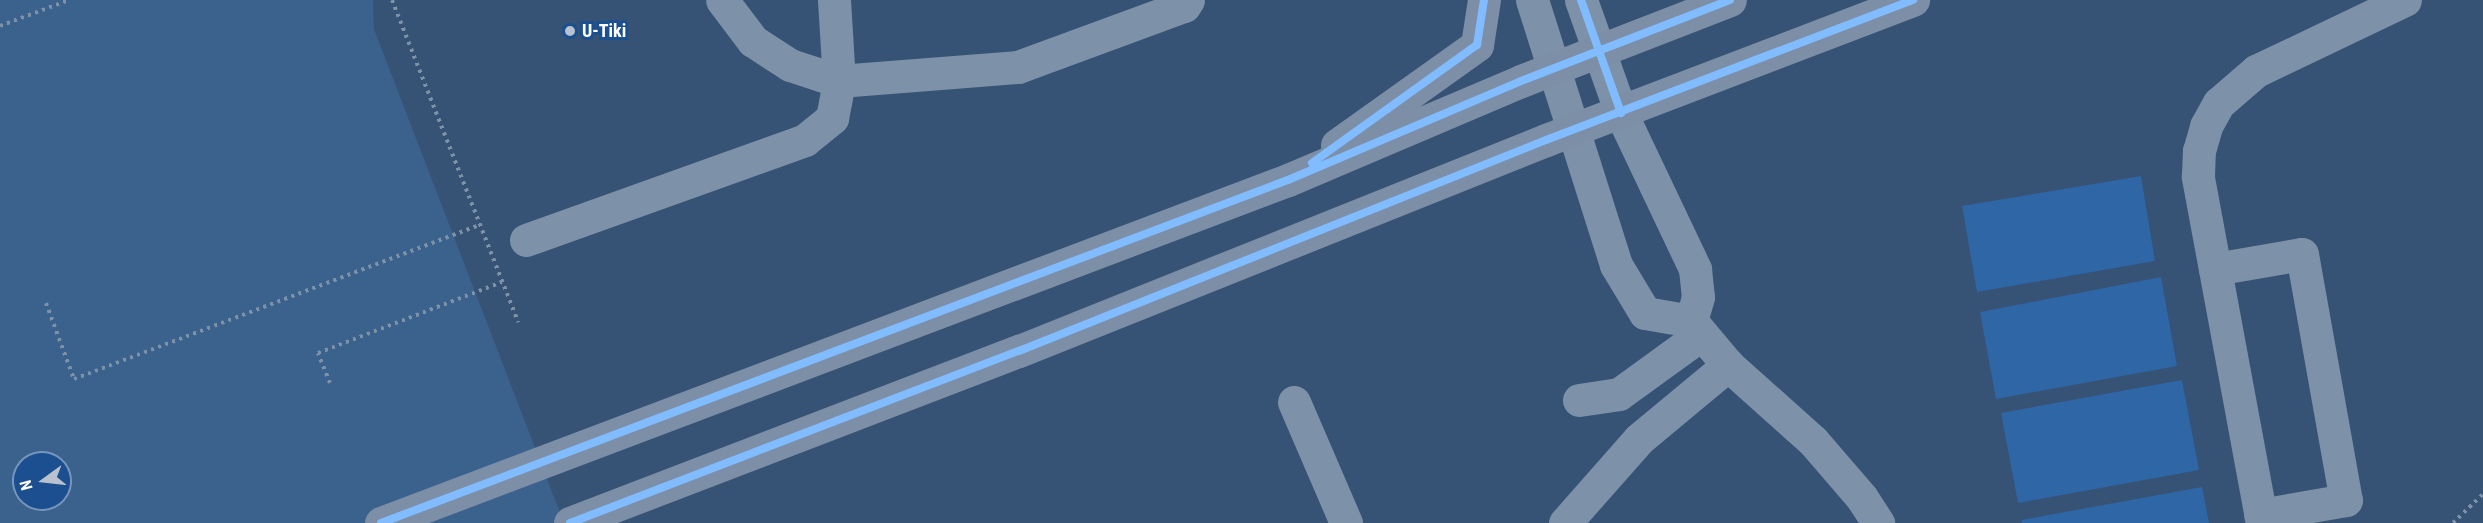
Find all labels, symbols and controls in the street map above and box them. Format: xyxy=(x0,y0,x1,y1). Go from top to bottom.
place label: U-Tiki xyxy=(582,20,626,42)
marker: U-Tiki xyxy=(563,24,577,38)
north arrow xyxy=(12,451,72,511)
text: N xyxy=(16,478,37,492)

